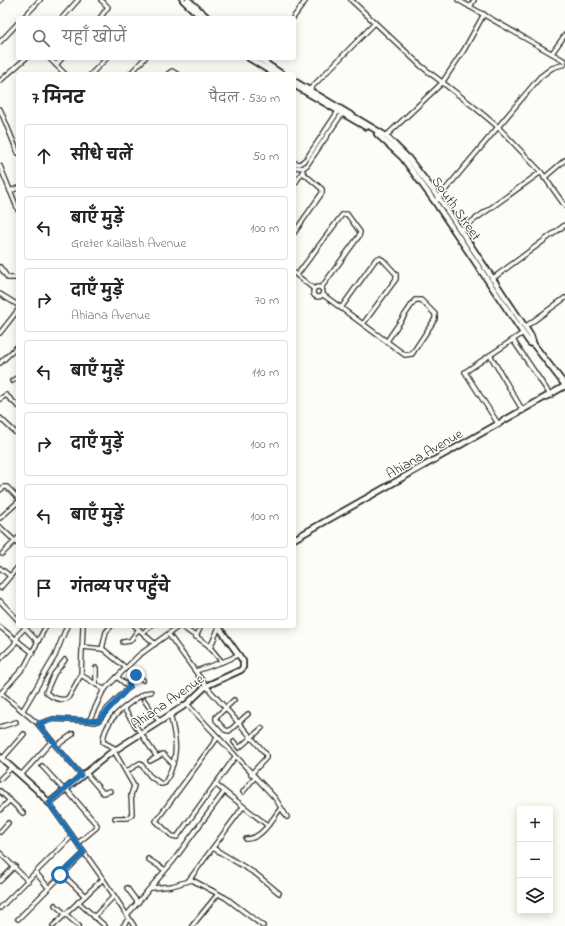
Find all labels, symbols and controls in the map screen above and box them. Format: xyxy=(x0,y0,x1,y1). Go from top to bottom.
search box xyxy=(16,16,296,60)
icon: search xyxy=(30,27,52,49)
text: यहाँ खोजें xyxy=(62,27,126,49)
text: 7 मिनट xyxy=(32,86,85,111)
text: पैदल · 530 m xyxy=(209,89,280,108)
icon: ahead xyxy=(33,145,55,167)
text: सीधे चलें xyxy=(71,145,132,167)
text: 50 m xyxy=(253,147,279,166)
street label: South Street xyxy=(426,172,486,246)
text: बाएँ मुड़ें xyxy=(71,208,124,230)
icon: left xyxy=(33,217,55,239)
text: 100 m xyxy=(250,219,279,238)
text: Greter Kailash Avenue xyxy=(71,234,186,253)
text: दाएँ मुड़ें xyxy=(71,280,123,302)
icon: right xyxy=(33,289,55,311)
text: 70 m xyxy=(255,291,279,310)
text: Ahiana Avenue xyxy=(71,306,150,325)
icon: left xyxy=(33,361,55,383)
text: बाएँ मुड़ें xyxy=(71,361,124,383)
text: 110 m xyxy=(252,363,279,382)
street label: Ahiana Avenue xyxy=(383,424,468,485)
icon: right xyxy=(33,433,55,455)
text: दाएँ मुड़ें xyxy=(71,433,123,455)
text: 100 m xyxy=(250,435,279,454)
icon: left xyxy=(33,505,55,527)
text: बाएँ मुड़ें xyxy=(71,505,124,527)
text: 100 m xyxy=(250,507,279,526)
icon: arrive xyxy=(33,577,55,599)
text: गंतव्य पर पहुँचे xyxy=(71,577,170,599)
route end xyxy=(127,666,145,684)
street label: Ahiana Avenue xyxy=(127,669,209,735)
map controls xyxy=(517,806,553,914)
button: + xyxy=(517,806,553,842)
button: − xyxy=(517,842,553,878)
route start xyxy=(51,866,69,884)
button: layers xyxy=(517,878,553,914)

